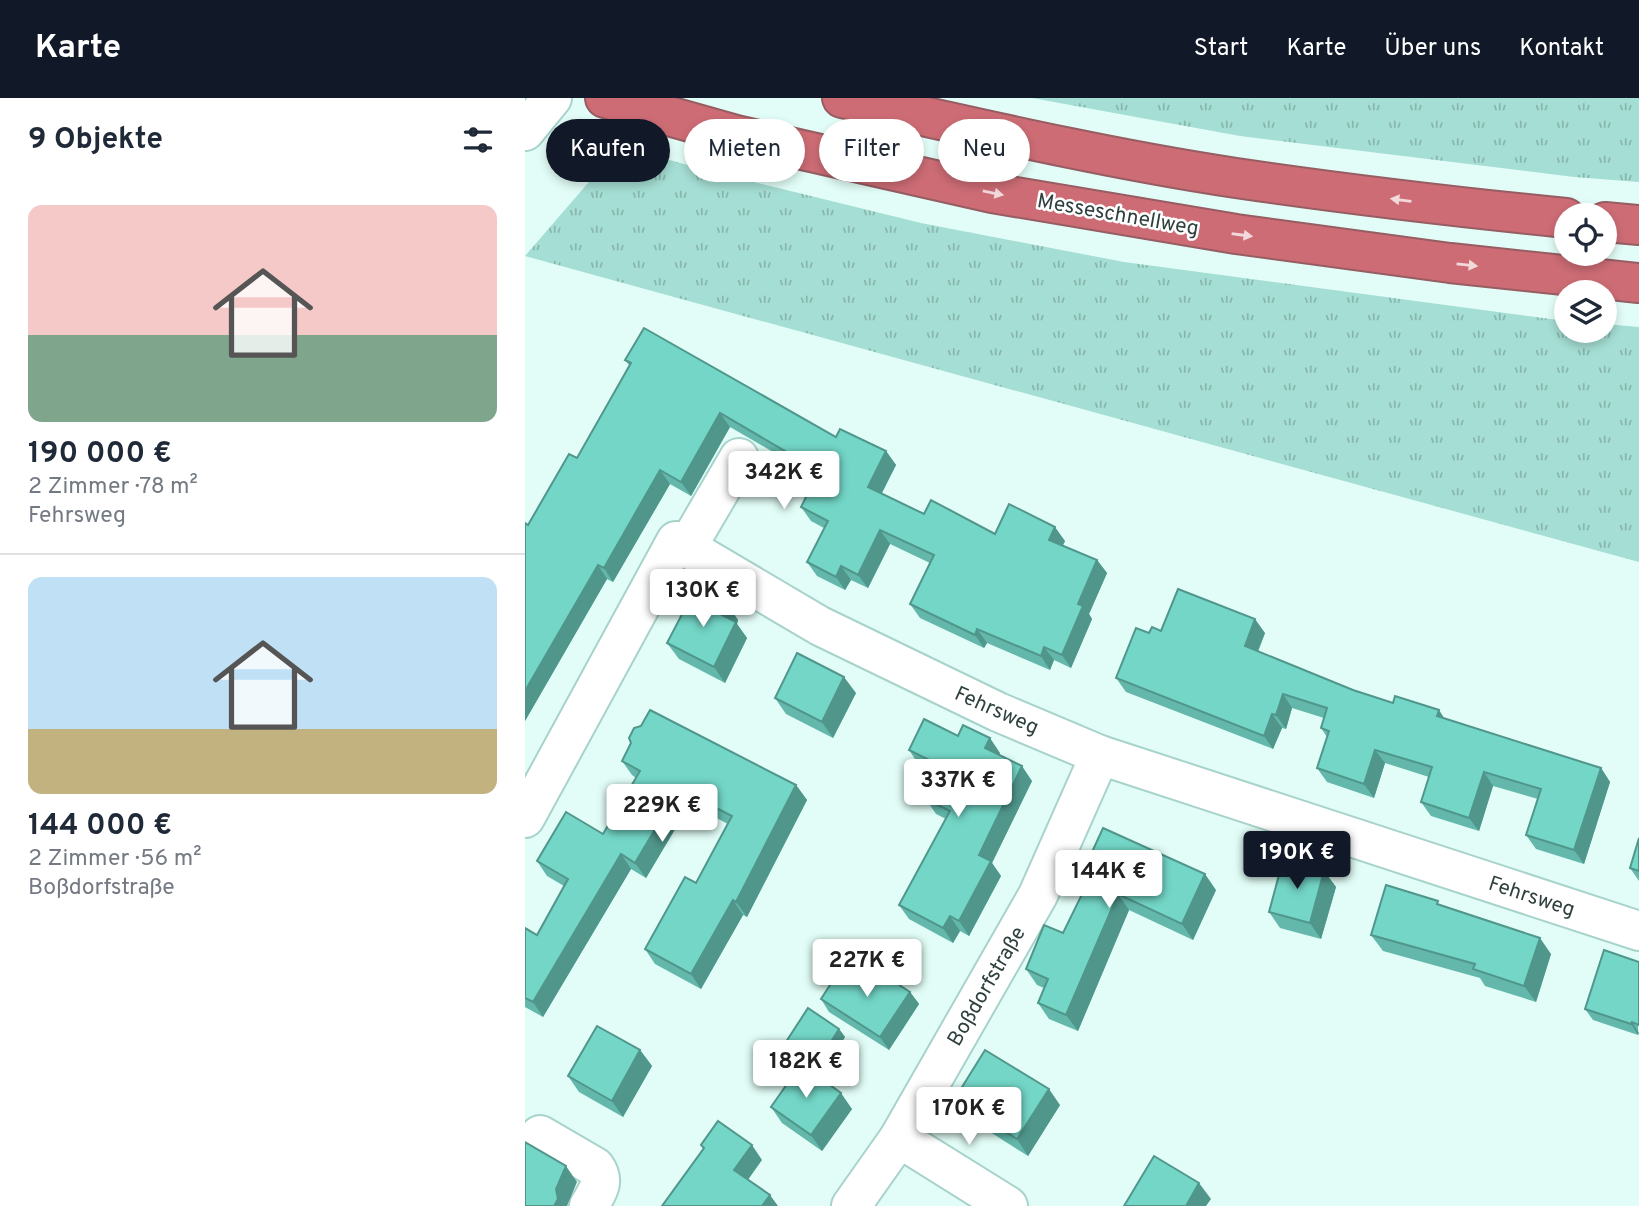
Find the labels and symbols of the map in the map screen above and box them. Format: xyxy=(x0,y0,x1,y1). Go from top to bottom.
one-way arrow xyxy=(982,187,1004,198)
street label: Messeschnellweg xyxy=(1035,188,1201,243)
one-way arrow xyxy=(1390,194,1412,205)
one-way arrow xyxy=(1231,229,1253,240)
one-way arrow xyxy=(1457,260,1479,271)
pin: 342K € xyxy=(727,452,841,511)
pin: 130K € xyxy=(646,570,760,629)
street label: Fehrsweg xyxy=(950,681,1043,742)
pin: 337K € xyxy=(901,760,1015,819)
pin: 229K € xyxy=(605,784,719,844)
pin: 190K € xyxy=(1240,832,1354,891)
pin: 144K € xyxy=(1052,850,1166,910)
street label: Fehrsweg xyxy=(1485,871,1578,924)
street label: Boßdorfstraße xyxy=(942,922,1032,1051)
pin: 227K € xyxy=(810,940,924,999)
pin: 182K € xyxy=(749,1040,863,1100)
pin: 170K € xyxy=(912,1088,1026,1147)

